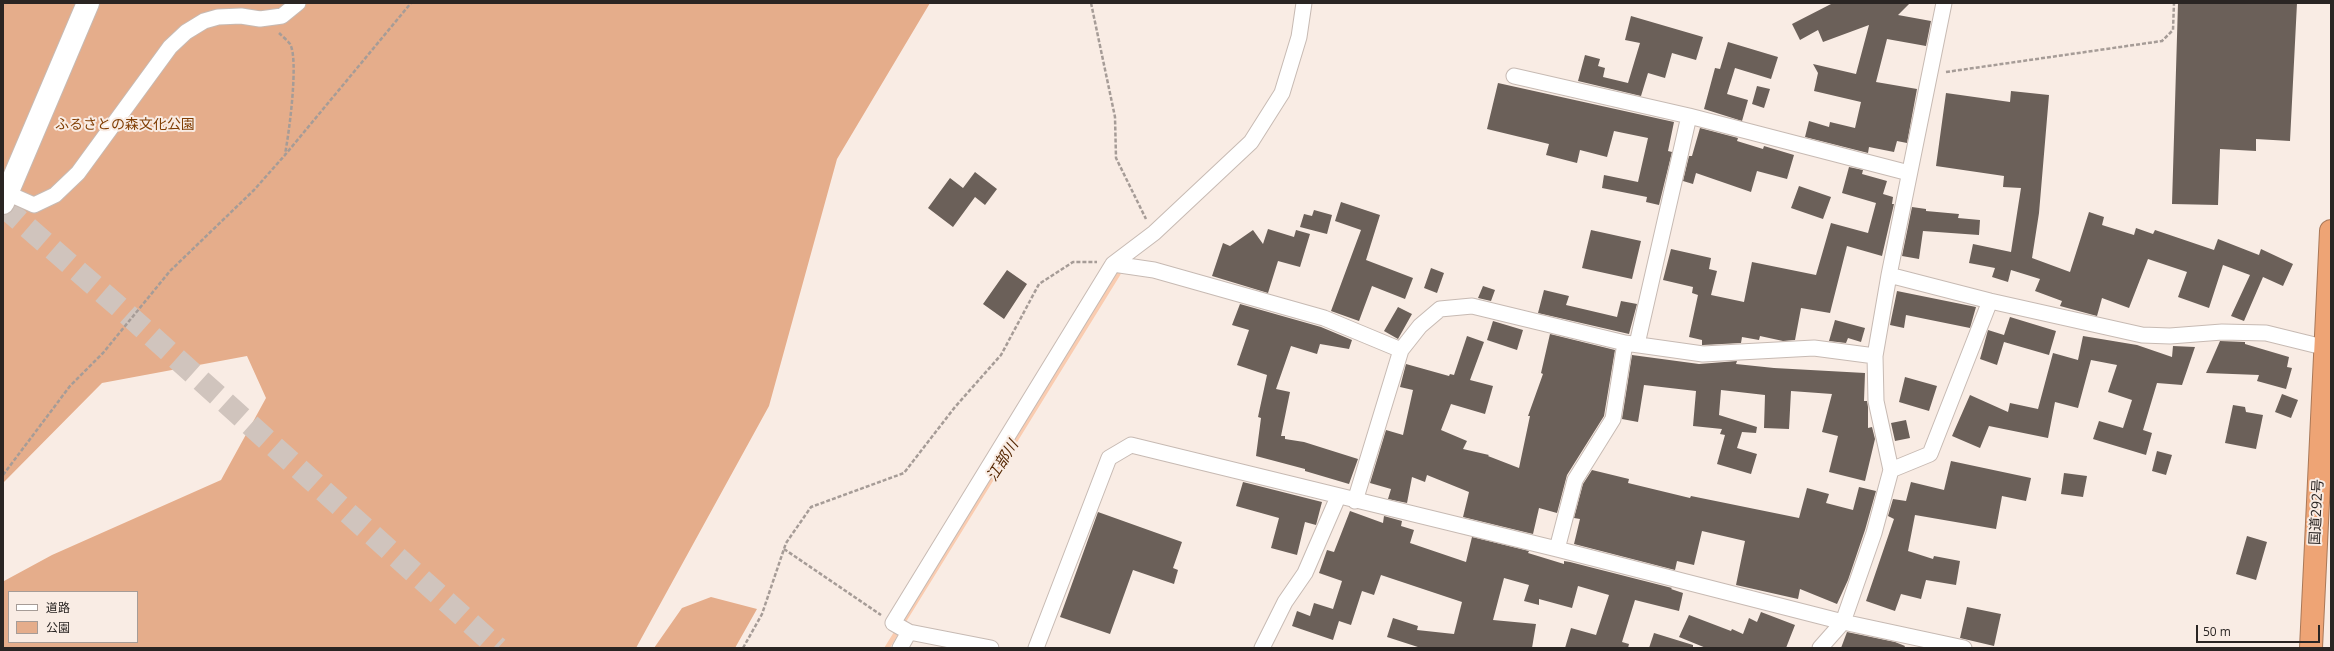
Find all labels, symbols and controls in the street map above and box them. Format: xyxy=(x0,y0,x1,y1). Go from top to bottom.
park label: ふるさとの森文化公園 xyxy=(55,117,195,133)
water label: 江部川 xyxy=(983,437,1023,485)
street label: 国道292号 xyxy=(2307,479,2327,545)
legend xyxy=(8,591,138,643)
text: 道路 xyxy=(46,599,70,616)
scale bar xyxy=(2198,617,2322,643)
text: 公園 xyxy=(46,619,70,636)
text: 50 m xyxy=(2203,623,2231,640)

